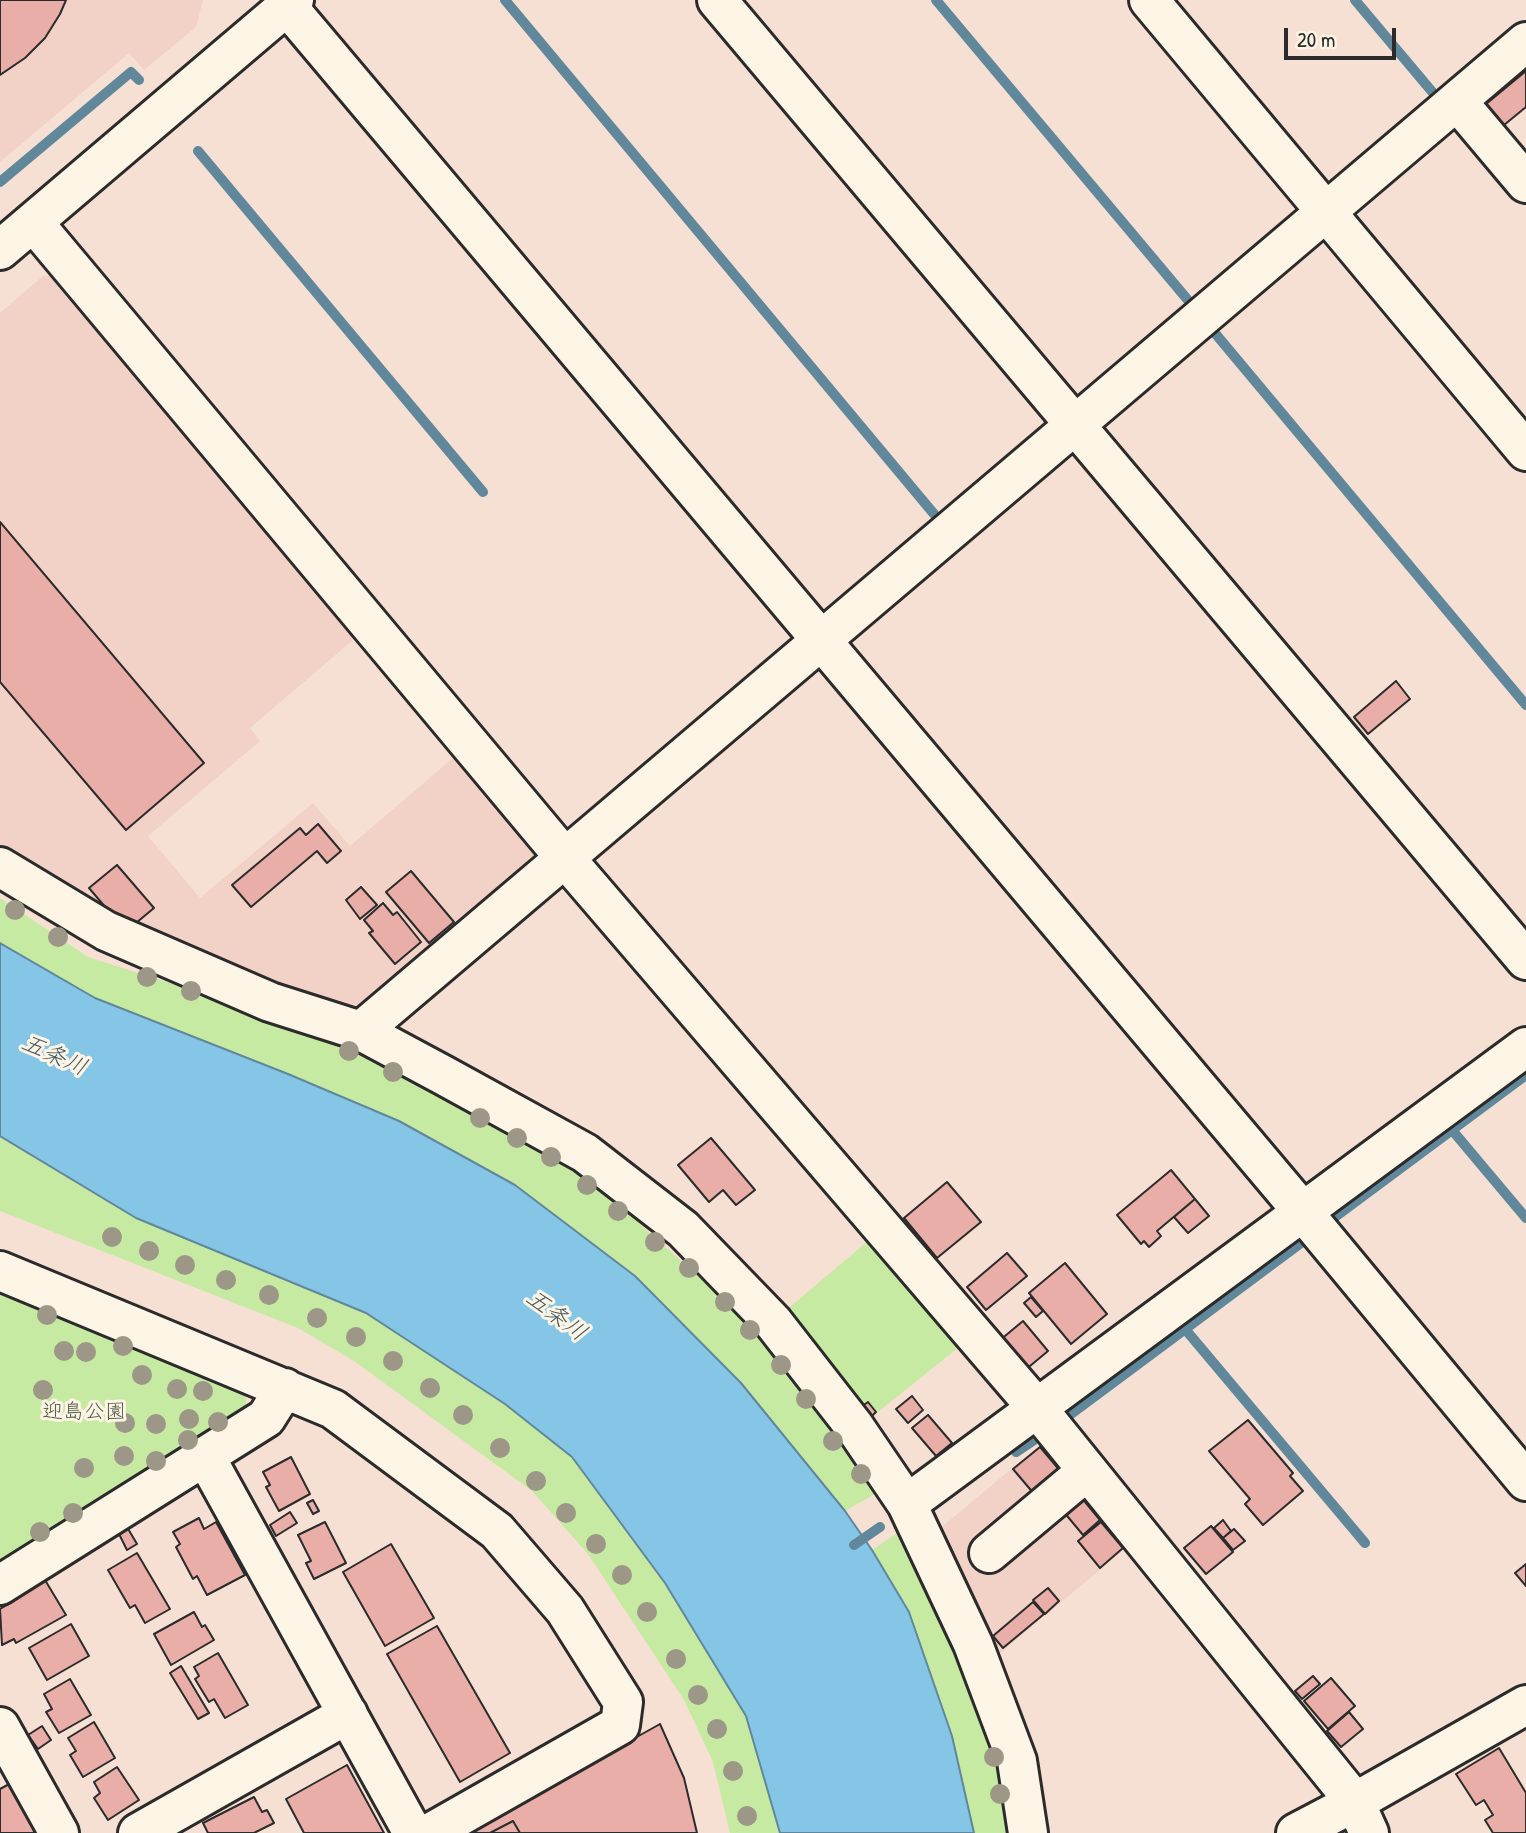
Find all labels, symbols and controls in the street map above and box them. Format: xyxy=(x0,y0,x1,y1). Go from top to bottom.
scale bar xyxy=(1288,14,1400,58)
text: 20 m xyxy=(1297,25,1335,54)
water label: 五条川 xyxy=(17,1029,91,1083)
water label: 五条川 xyxy=(520,1284,592,1348)
park label: 迎島公園 xyxy=(42,1399,126,1425)

